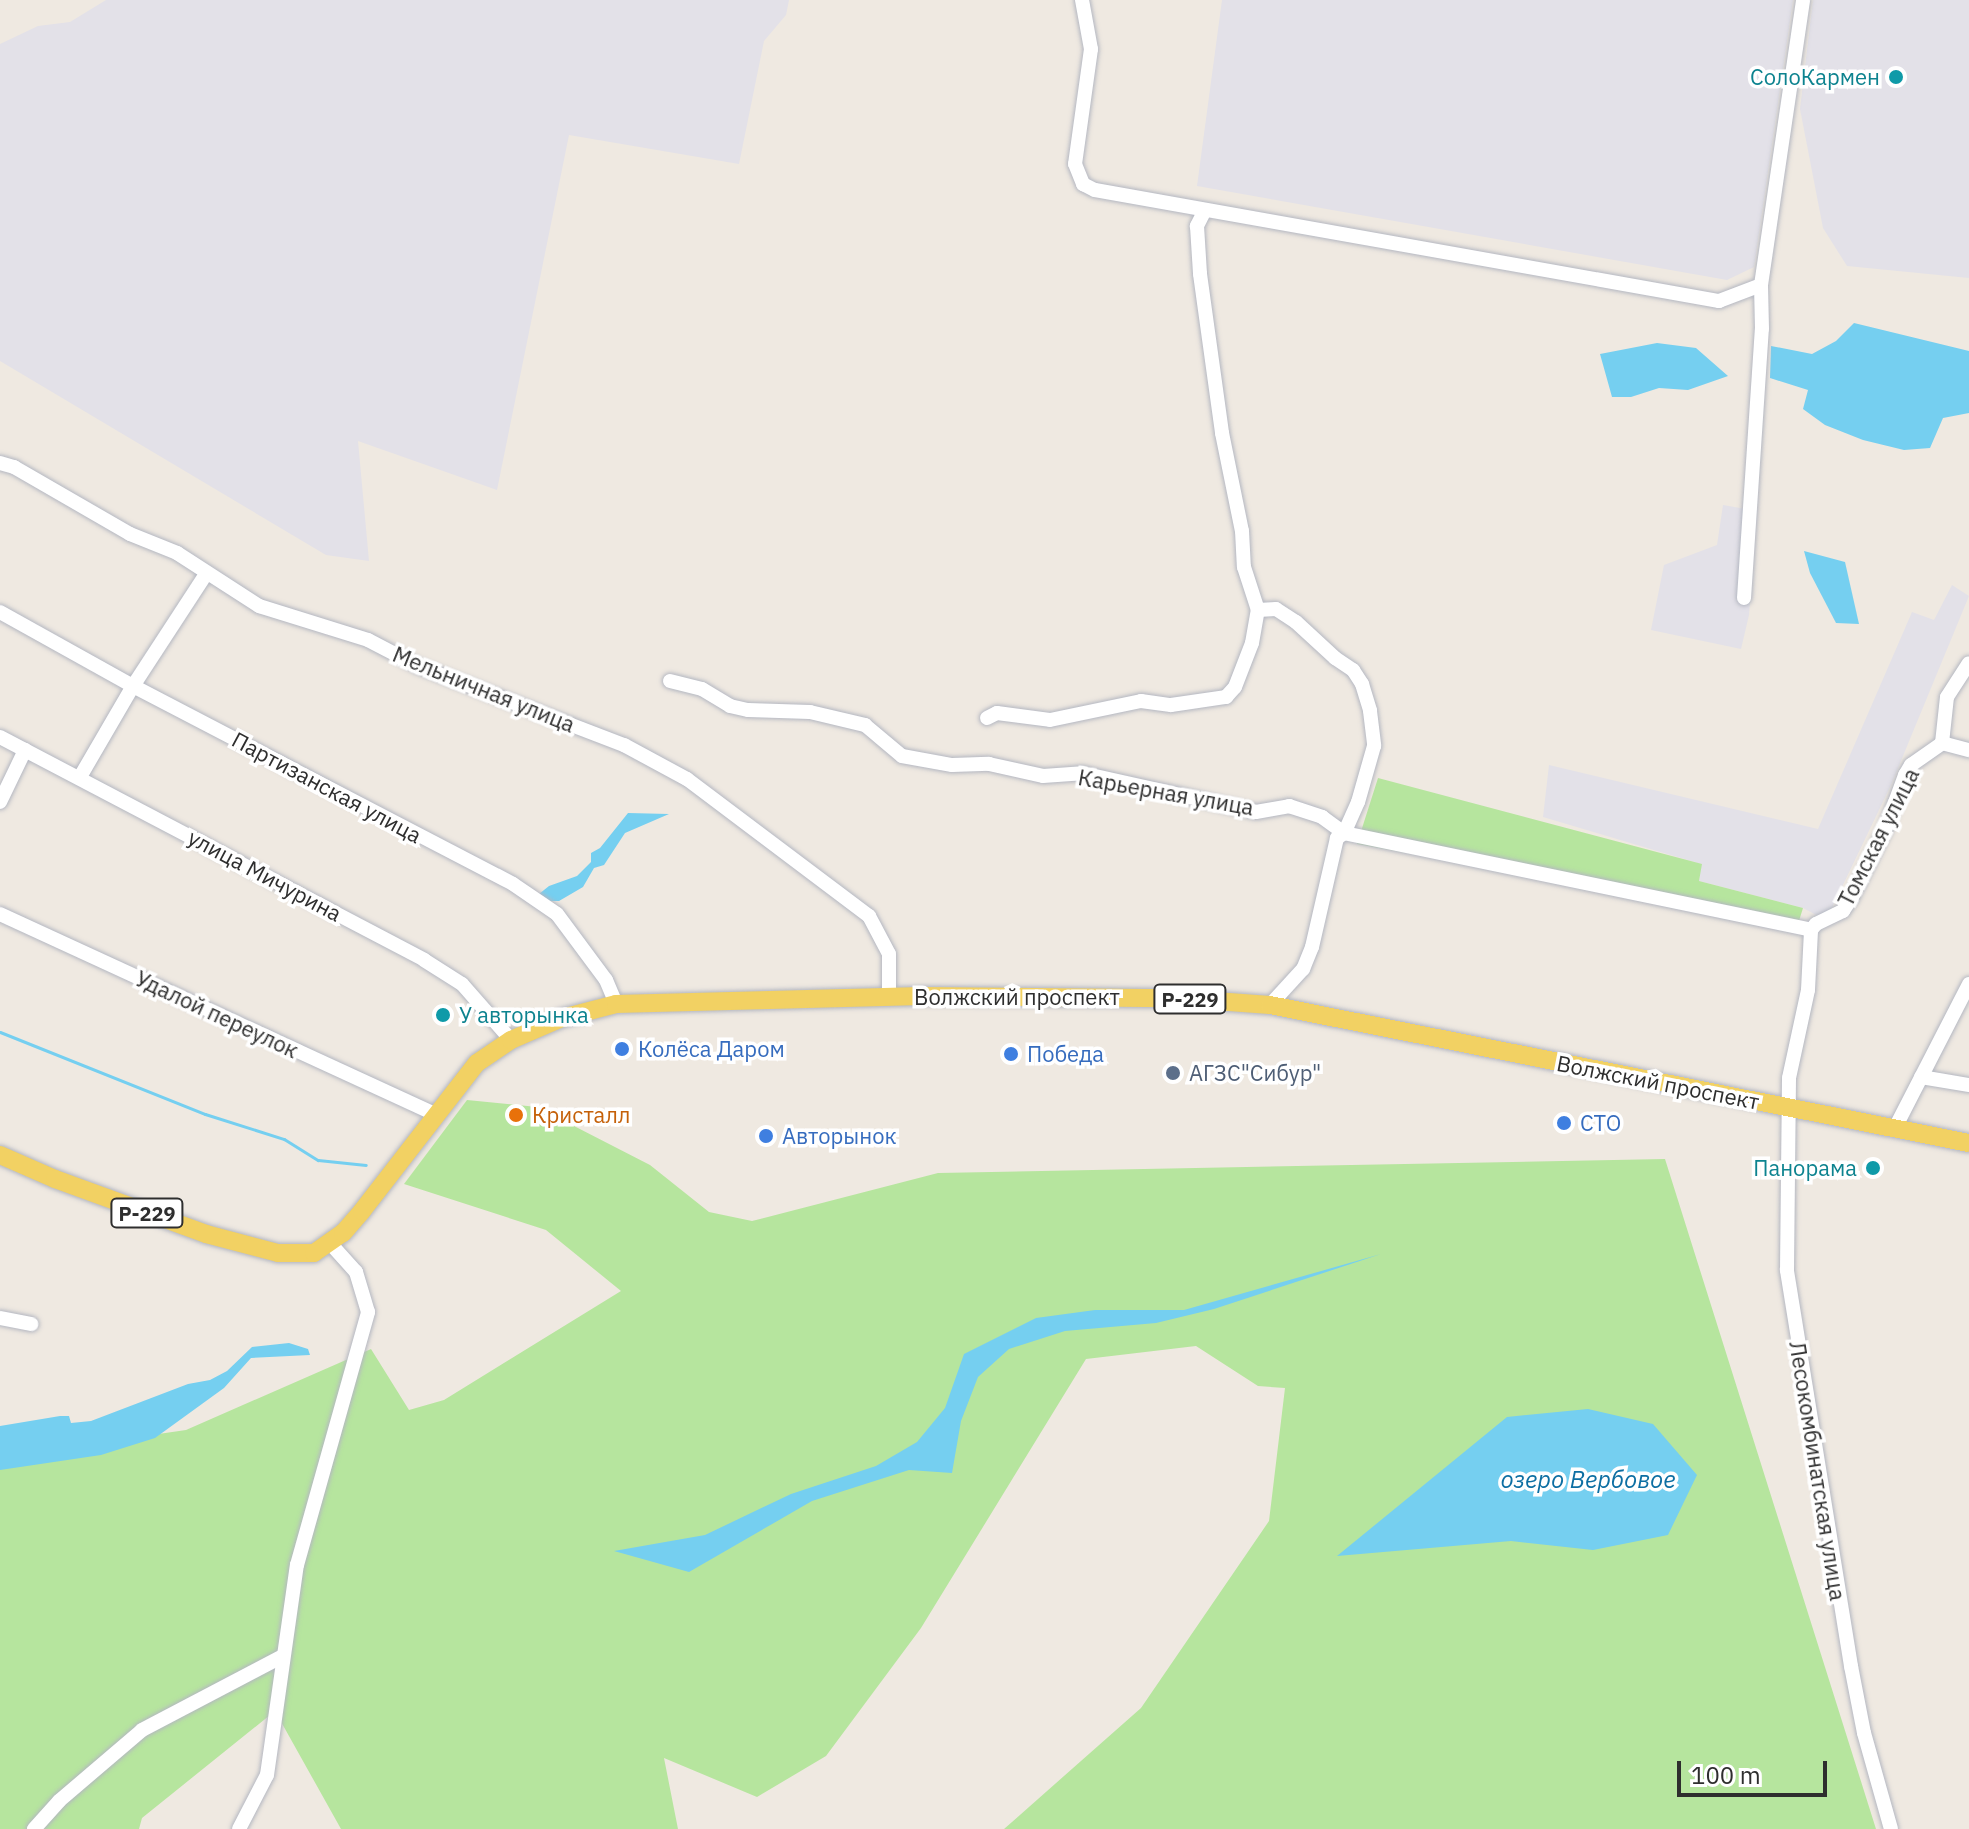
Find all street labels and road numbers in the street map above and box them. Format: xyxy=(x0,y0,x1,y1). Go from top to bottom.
street label: Мельничная улица xyxy=(389,640,579,738)
street label: Партизанская улица xyxy=(228,726,426,848)
street label: Карьерная улица xyxy=(1076,764,1256,820)
street label: Томская улица xyxy=(1832,764,1924,910)
street label: улица Мичурина xyxy=(184,823,346,927)
street label: Удалой переулок xyxy=(131,965,303,1063)
road number: Р-229 xyxy=(1152,983,1228,1015)
street label: Волжский проспект xyxy=(914,984,1120,1010)
street label: Волжский проспект xyxy=(1554,1049,1762,1115)
road number: Р-229 xyxy=(109,1197,185,1229)
street label: Лесокомбинатская улица xyxy=(1784,1340,1852,1602)

